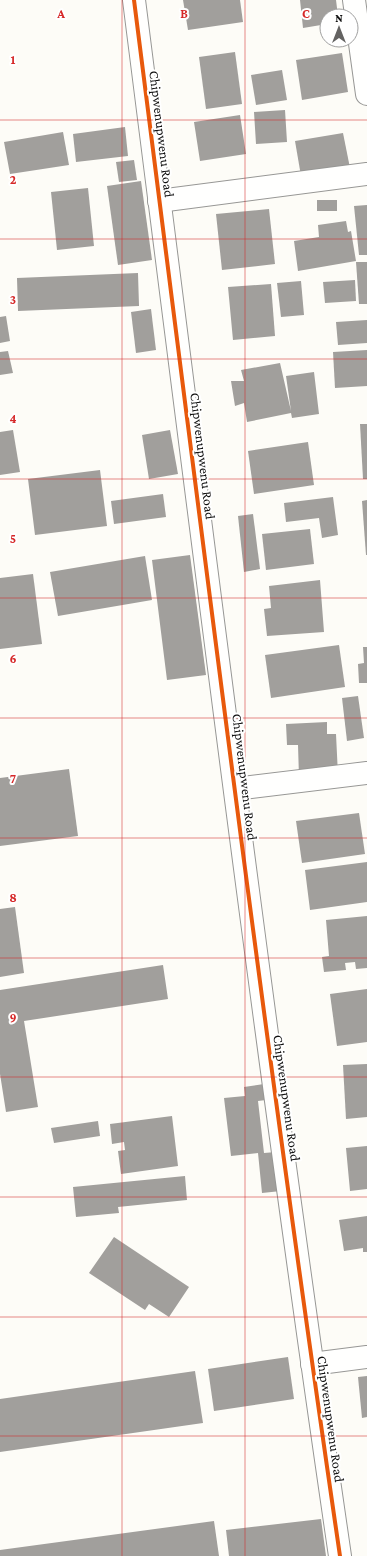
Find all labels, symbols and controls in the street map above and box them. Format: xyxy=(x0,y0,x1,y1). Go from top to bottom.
text: A xyxy=(56,6,65,21)
text: B xyxy=(180,6,188,21)
text: C xyxy=(302,6,310,21)
north arrow xyxy=(319,8,359,48)
text: N xyxy=(335,12,343,24)
text: 1 xyxy=(11,52,16,67)
street label: Chipwenupwenu Road xyxy=(146,70,178,199)
text: 2 xyxy=(10,172,17,187)
text: 3 xyxy=(10,292,16,307)
street label: Chipwenupwenu Road xyxy=(187,392,219,521)
text: 4 xyxy=(9,411,17,426)
text: 5 xyxy=(10,531,16,546)
text: 6 xyxy=(9,651,17,666)
street label: Chipwenupwenu Road xyxy=(229,713,261,842)
text: 7 xyxy=(10,771,16,786)
text: 8 xyxy=(9,890,17,905)
text: 9 xyxy=(9,1010,17,1025)
street label: Chipwenupwenu Road xyxy=(270,1034,304,1163)
street label: Chipwenupwenu Road xyxy=(314,1355,348,1484)

